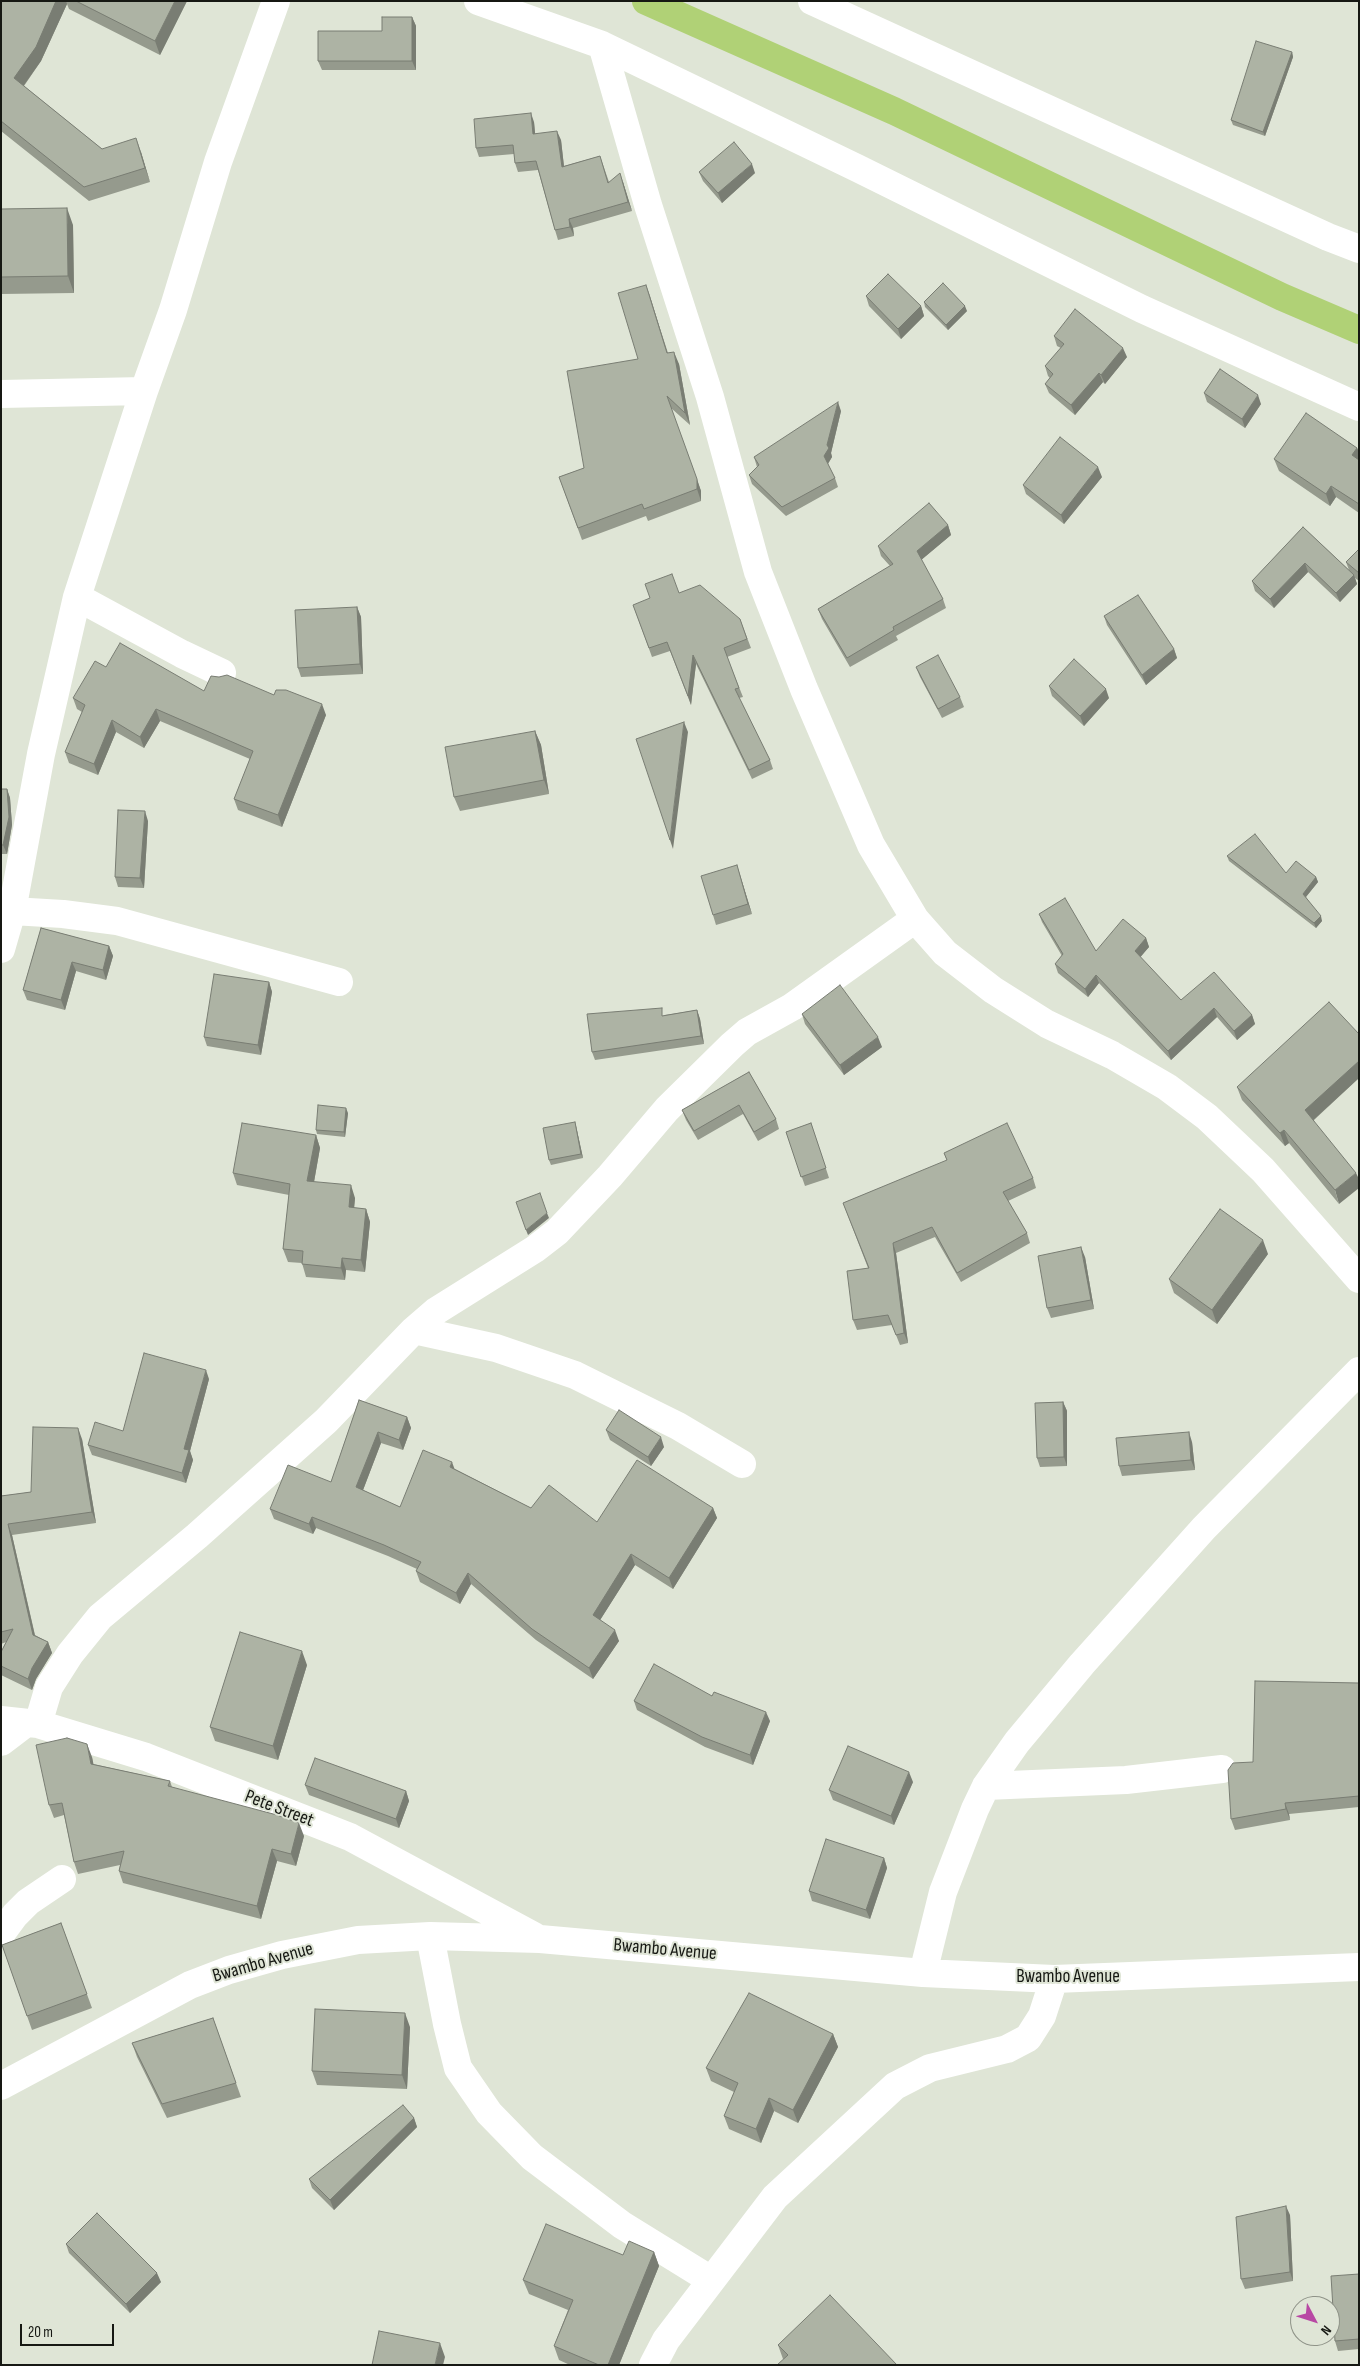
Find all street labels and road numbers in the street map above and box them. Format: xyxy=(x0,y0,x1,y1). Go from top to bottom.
street label: Pete Street xyxy=(241,1785,317,1833)
street label: Bwambo Avenue xyxy=(612,1934,718,1966)
street label: Bwambo Avenue xyxy=(210,1938,316,1988)
street label: Bwambo Avenue xyxy=(1016,1966,1120,1988)

